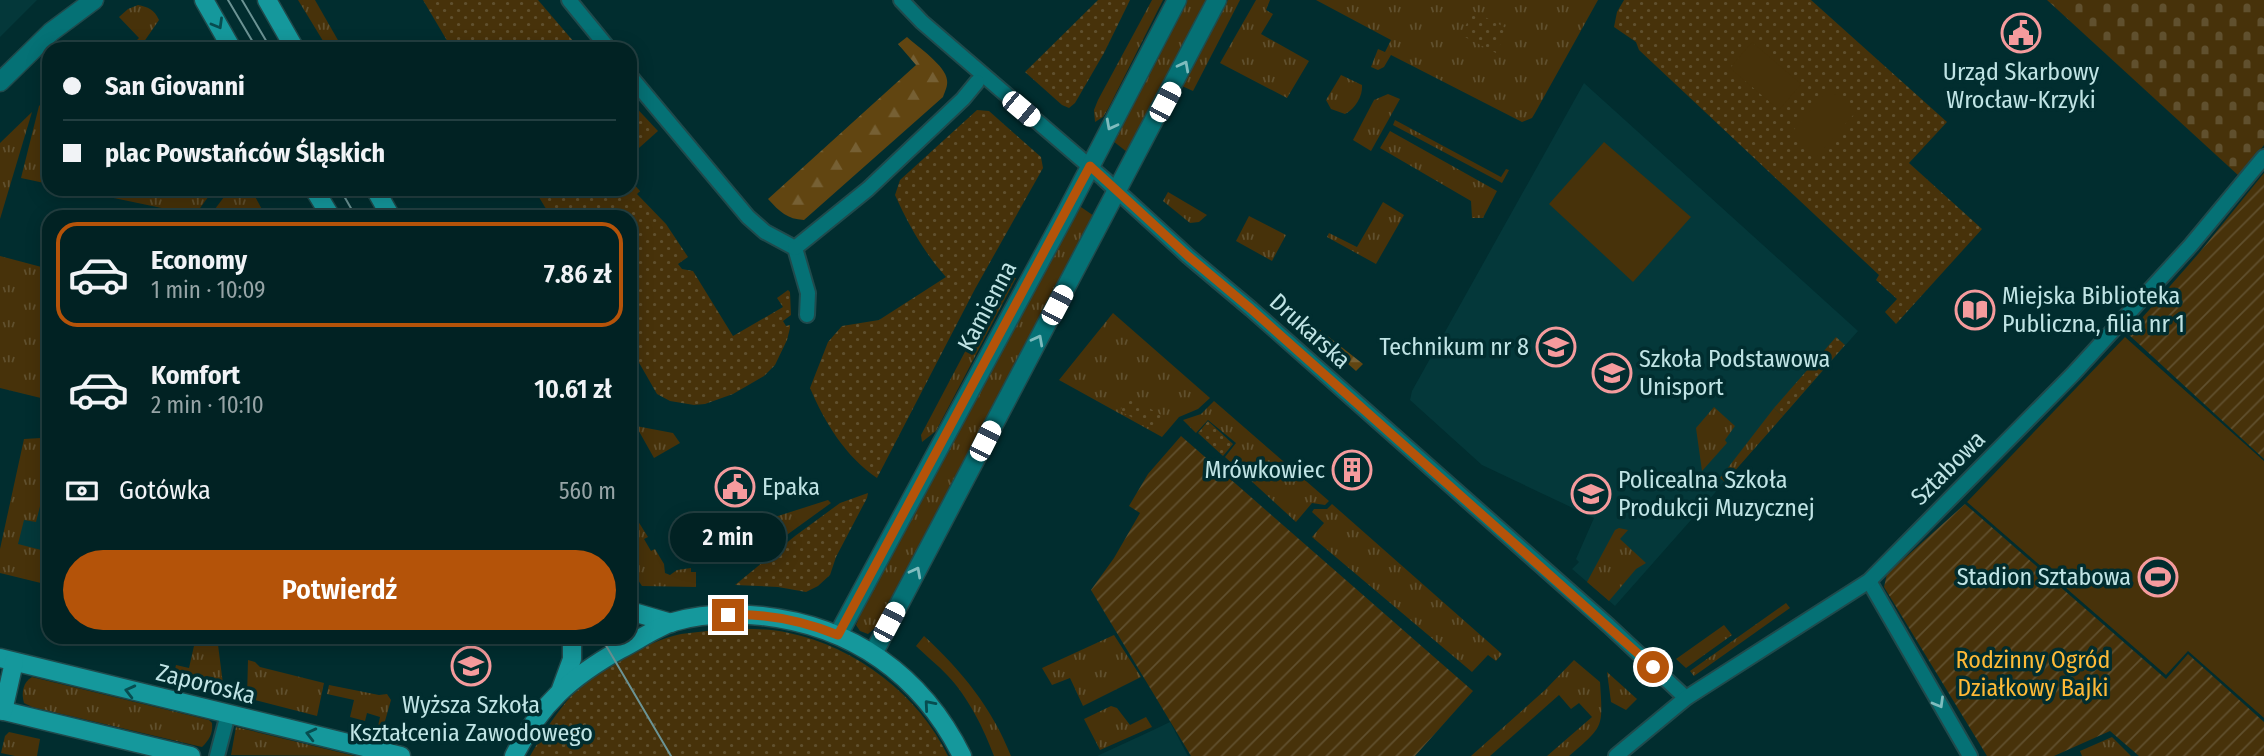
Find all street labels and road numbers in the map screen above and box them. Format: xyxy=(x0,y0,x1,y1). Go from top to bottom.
street label: Kamienna xyxy=(952,256,1022,356)
street label: Drukarska xyxy=(1264,288,1356,374)
street label: Sztabowa xyxy=(1905,425,1991,511)
street label: Zaporoska xyxy=(153,658,259,710)

